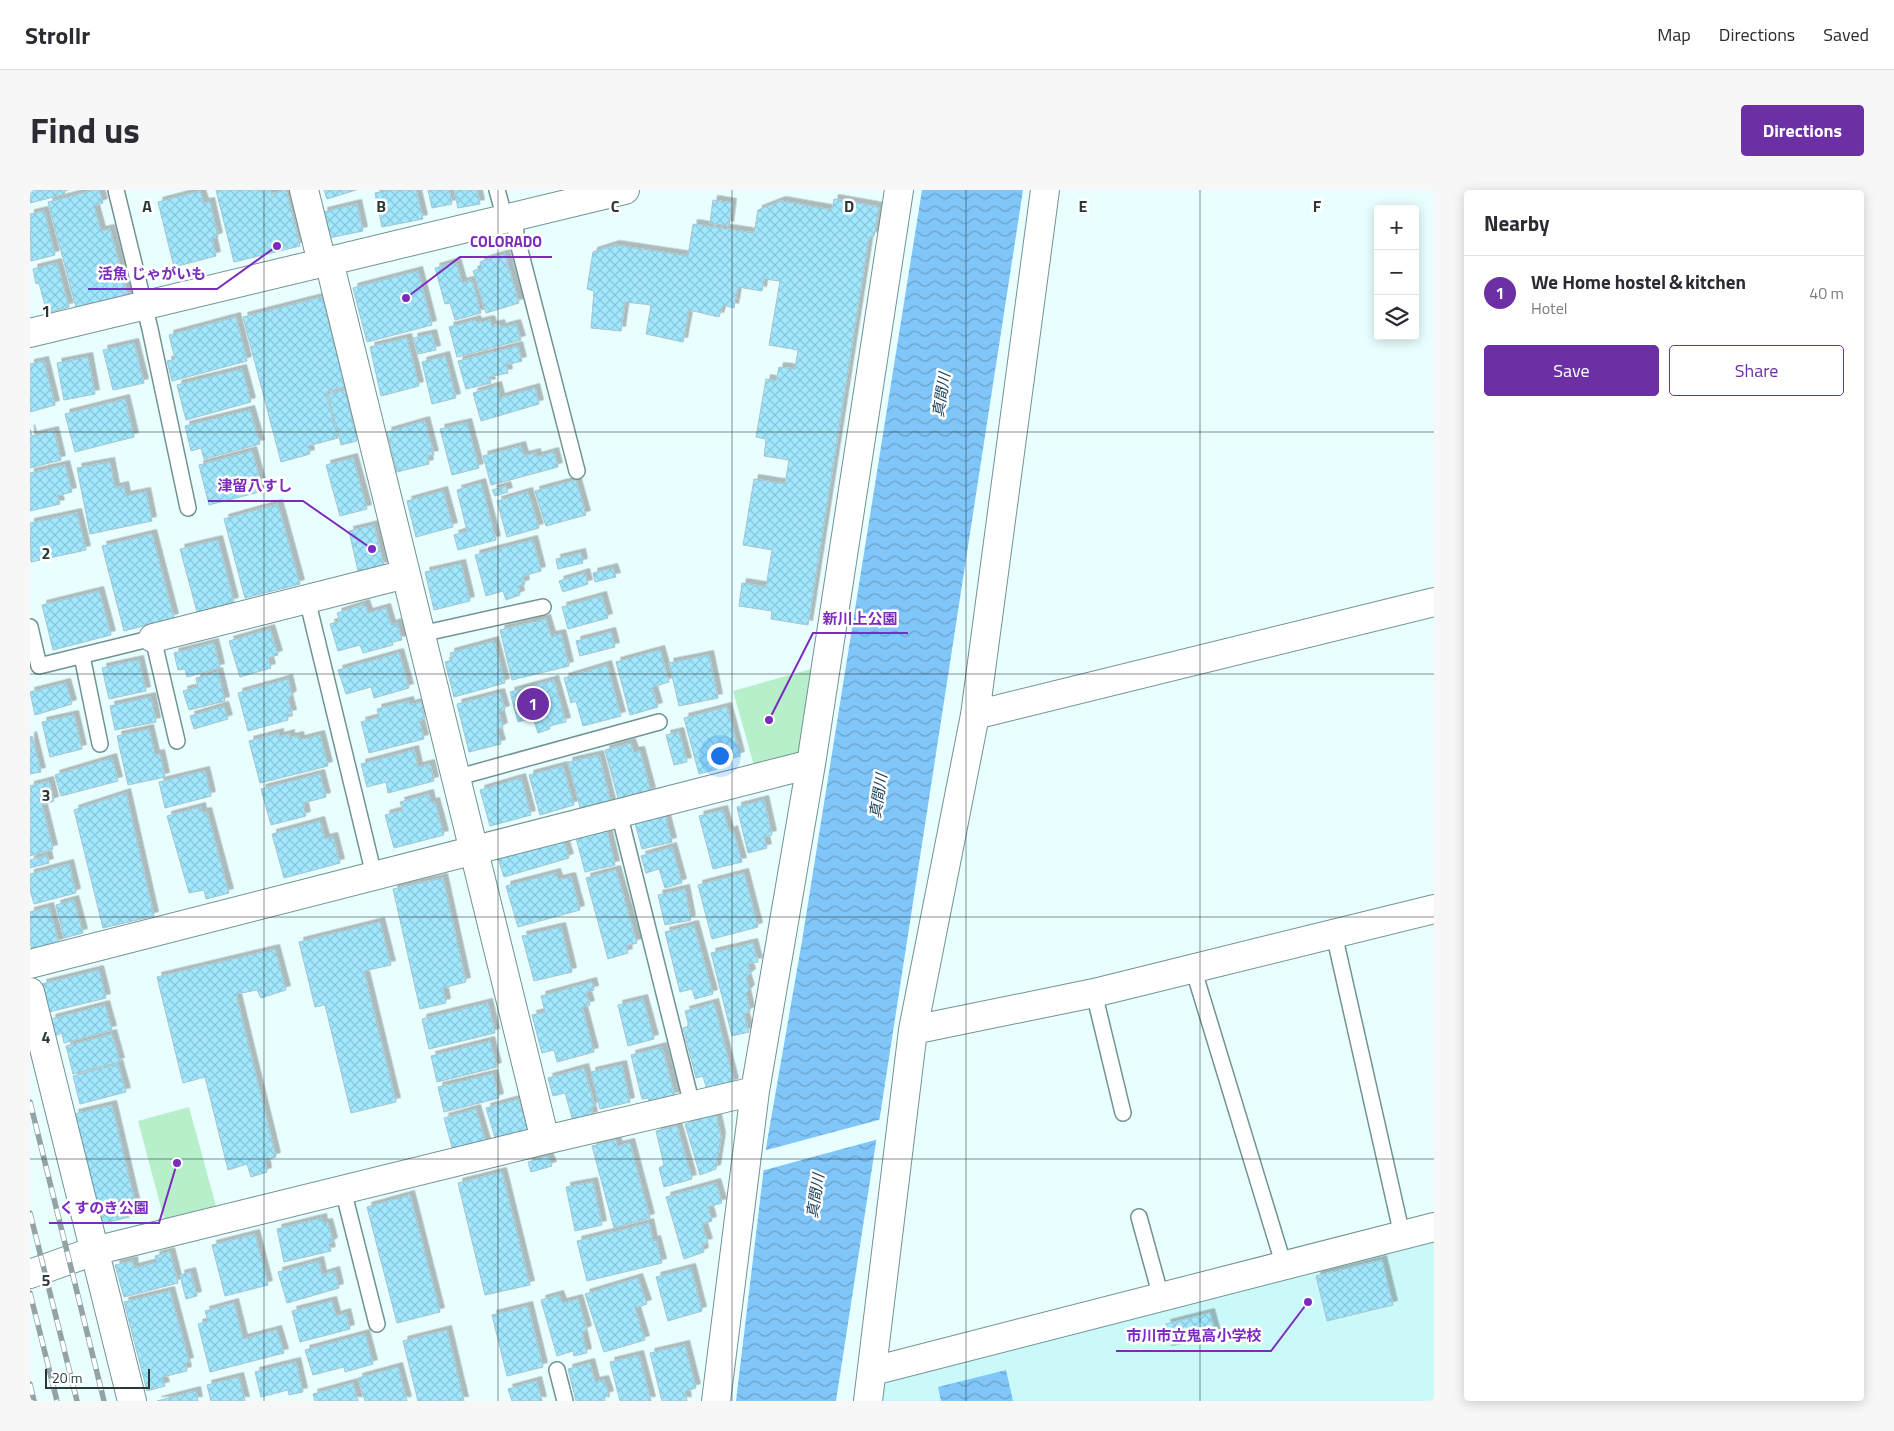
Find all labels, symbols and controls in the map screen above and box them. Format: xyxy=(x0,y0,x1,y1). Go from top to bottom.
text: Strollr xyxy=(25,17,90,53)
text: Map xyxy=(1657,21,1691,48)
text: Directions xyxy=(1719,21,1795,48)
text: Saved xyxy=(1823,21,1869,48)
text: Find us xyxy=(30,103,140,157)
button: Directions xyxy=(1741,105,1864,156)
text: A xyxy=(142,194,152,218)
text: B xyxy=(376,194,386,218)
text: C xyxy=(611,194,620,218)
text: D xyxy=(844,194,854,218)
text: E xyxy=(1079,194,1088,218)
text: F xyxy=(1313,194,1322,218)
map controls xyxy=(1374,205,1419,340)
button: + xyxy=(1374,205,1419,250)
text: Nearby xyxy=(1484,207,1549,239)
callout: COLORADO xyxy=(460,227,552,257)
text: COLORADO xyxy=(470,230,542,253)
button: − xyxy=(1374,250,1419,295)
callout: 活魚 じゃがいも xyxy=(88,259,217,289)
text: 活魚 じゃがいも xyxy=(98,262,206,285)
text: We Home hostel＆kitchen xyxy=(1531,267,1746,296)
text: 1 xyxy=(1496,281,1504,305)
text: 40 m xyxy=(1809,281,1844,305)
button: layers xyxy=(1374,295,1419,340)
text: Hotel xyxy=(1531,296,1568,320)
text: 1 xyxy=(42,299,50,323)
button: Save xyxy=(1484,345,1659,396)
button: Share xyxy=(1669,345,1844,396)
water label: 真間川 xyxy=(926,369,956,419)
callout: 津留八すし xyxy=(208,471,303,501)
text: 津留八すし xyxy=(217,474,293,497)
text: 2 xyxy=(42,541,50,565)
callout: 新川上公園 xyxy=(813,603,908,633)
text: 新川上公園 xyxy=(822,607,898,630)
pin: 1 xyxy=(517,685,549,723)
your location xyxy=(707,743,733,769)
water label: 真間川 xyxy=(863,770,893,820)
text: 3 xyxy=(42,783,50,807)
text: 4 xyxy=(42,1025,51,1049)
water label: 真間川 xyxy=(800,1170,830,1220)
callout: くすのき公園 xyxy=(49,1193,159,1223)
text: くすのき公園 xyxy=(59,1196,149,1219)
text: 5 xyxy=(42,1268,51,1292)
callout: 市川市立鬼高小学校 xyxy=(1116,1321,1271,1351)
text: 市川市立鬼高小学校 xyxy=(1126,1324,1262,1347)
scale bar xyxy=(45,1366,150,1389)
text: 20 m xyxy=(52,1367,82,1388)

